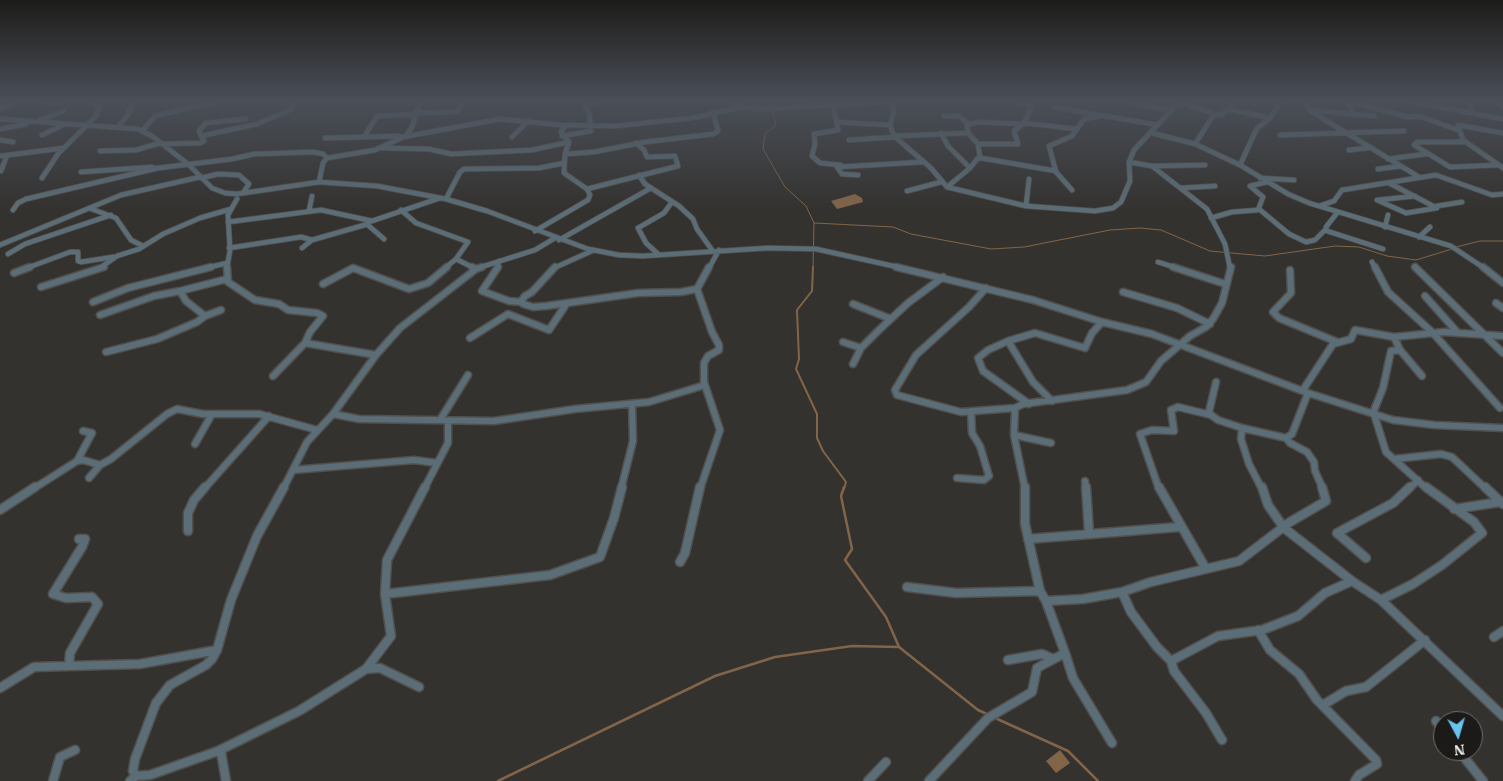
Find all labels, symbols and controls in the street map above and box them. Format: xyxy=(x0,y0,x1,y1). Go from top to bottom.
north arrow xyxy=(1433,711,1483,761)
text: N xyxy=(1453,740,1466,759)

